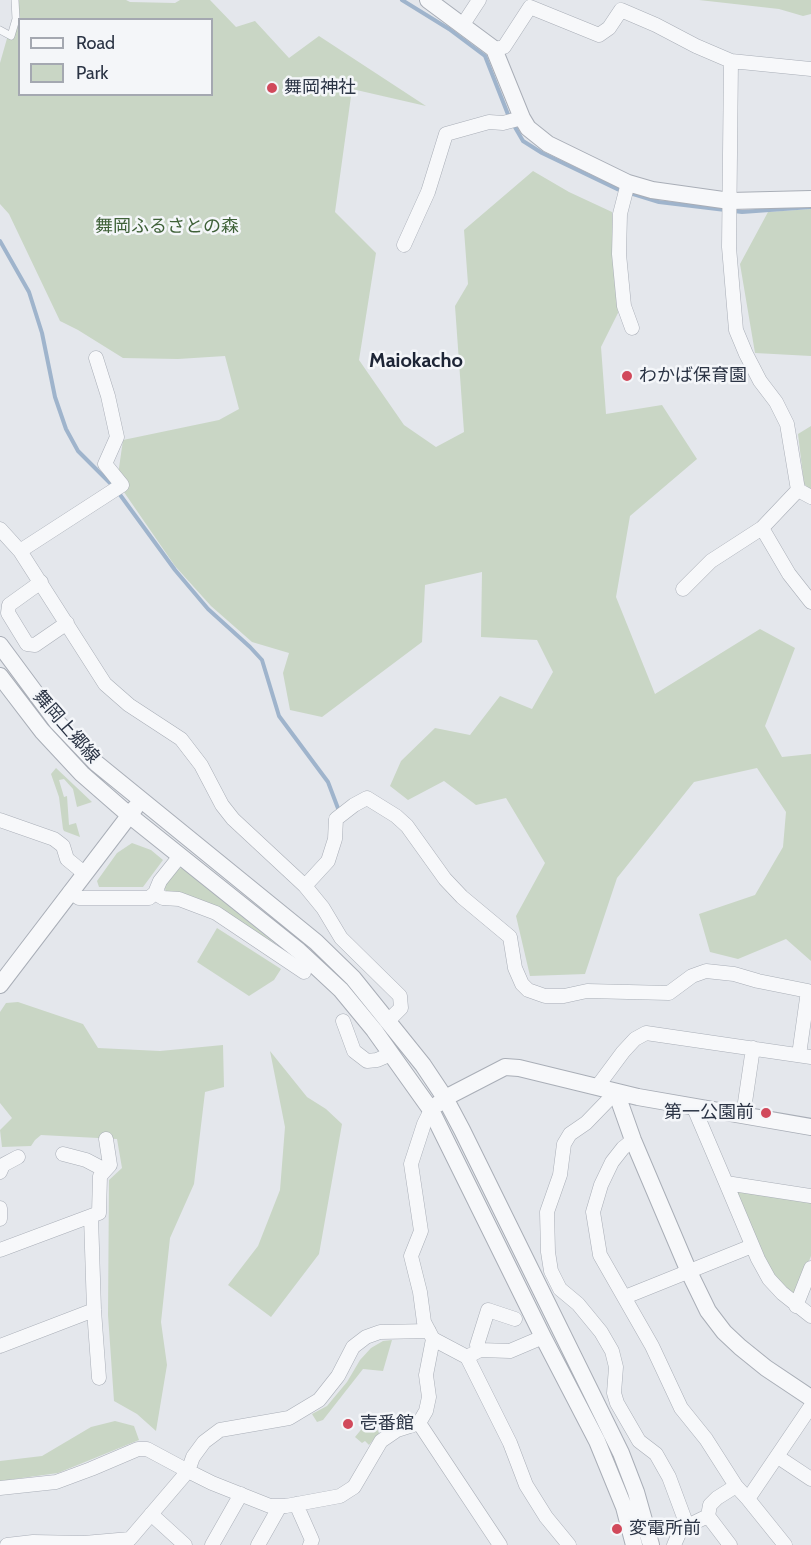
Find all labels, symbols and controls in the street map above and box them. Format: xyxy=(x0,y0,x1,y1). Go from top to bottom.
legend xyxy=(18,18,213,96)
text: Road xyxy=(76,32,115,54)
text: Park xyxy=(76,62,108,84)
place label: 舞岡神社 xyxy=(284,77,356,99)
marker: 舞岡神社 xyxy=(265,81,279,95)
park label: 舞岡ふるさとの森 xyxy=(95,216,239,238)
district label: Maiokacho xyxy=(369,349,463,373)
place label: わかば保育園 xyxy=(639,365,747,387)
marker: わかば保育園 xyxy=(620,369,634,383)
street label: 舞岡上郷線 xyxy=(28,686,104,768)
place label: 第一公園前 xyxy=(664,1102,754,1124)
marker: 第一公園前 xyxy=(759,1106,773,1120)
place label: 壱番館 xyxy=(360,1413,414,1435)
marker: 壱番館 xyxy=(341,1417,355,1431)
place label: 変電所前 xyxy=(629,1518,701,1540)
marker: 変電所前 xyxy=(610,1522,624,1536)

